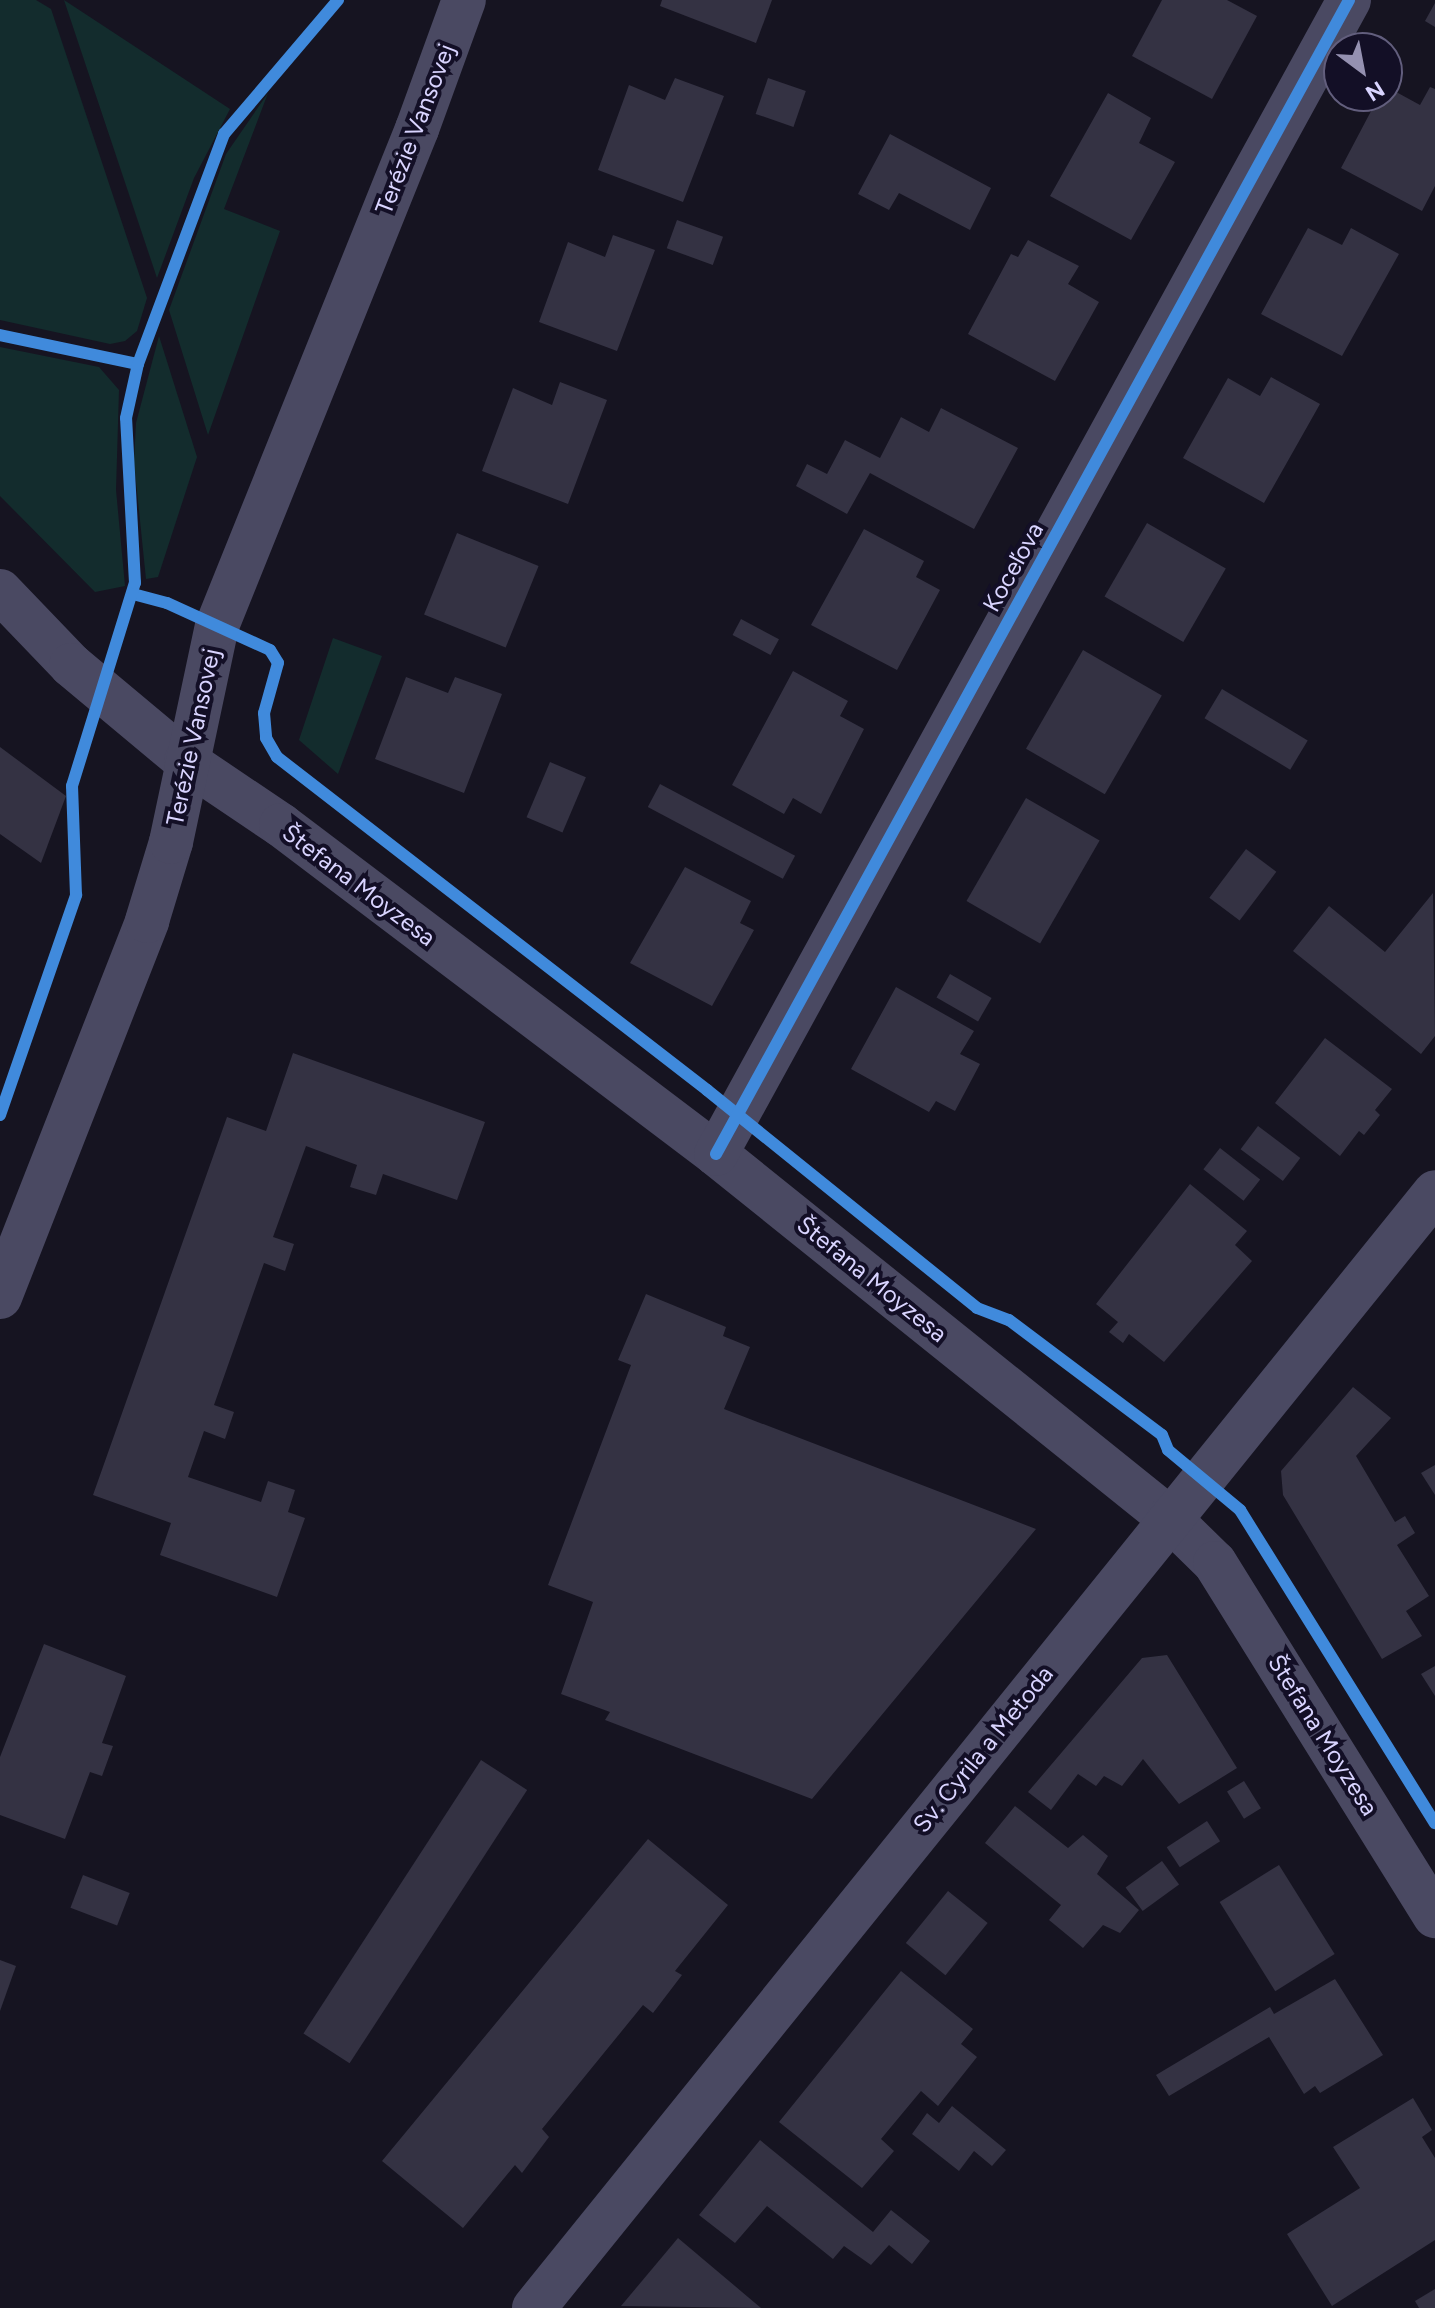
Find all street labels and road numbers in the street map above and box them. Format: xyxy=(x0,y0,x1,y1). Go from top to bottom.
street label: Terézie Vansovej xyxy=(369,40,461,218)
street label: Koceľova xyxy=(977,517,1049,617)
street label: Terézie Vansovej xyxy=(160,646,226,828)
street label: Štefana Moyzesa xyxy=(277,818,441,952)
street label: Štefana Moyzesa xyxy=(791,1210,953,1348)
street label: Štefana Moyzesa xyxy=(1262,1649,1384,1821)
street label: Sv. Cyrila a Metoda xyxy=(907,1660,1059,1838)

